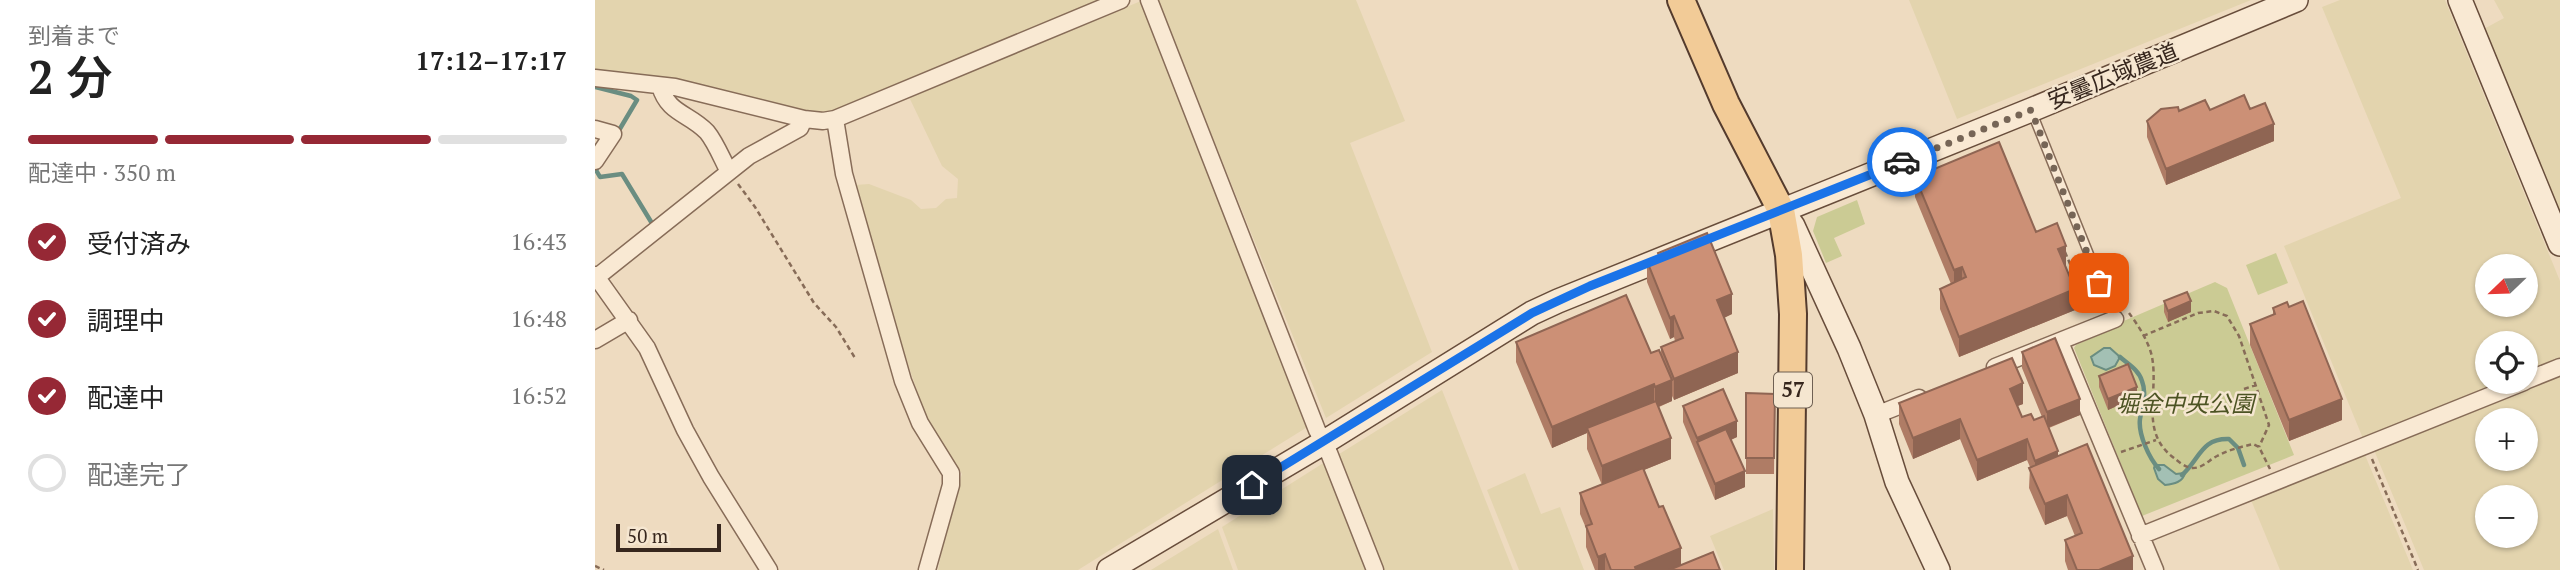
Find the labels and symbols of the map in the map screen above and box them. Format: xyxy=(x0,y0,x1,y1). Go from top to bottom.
street label: 安曇広域農道 xyxy=(2043,35,2183,116)
courier xyxy=(1867,127,1937,197)
pin xyxy=(2069,253,2129,313)
north arrow xyxy=(2475,254,2537,317)
road number: 57 xyxy=(1774,372,1812,408)
park label: 堀金中央公園 xyxy=(2116,388,2257,419)
pin xyxy=(1222,455,1282,515)
scale bar xyxy=(616,521,721,553)

